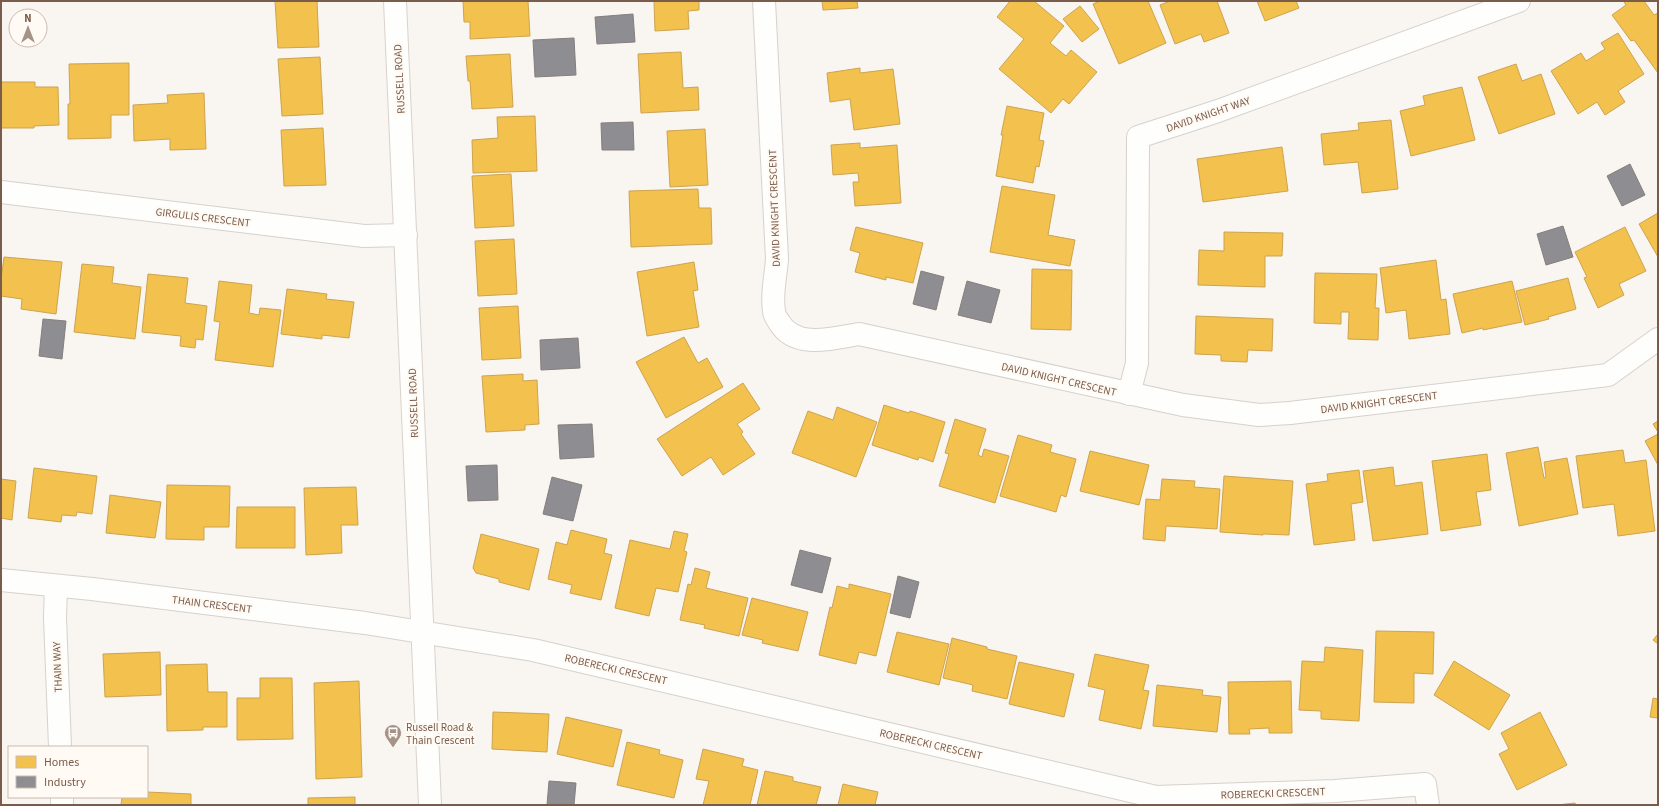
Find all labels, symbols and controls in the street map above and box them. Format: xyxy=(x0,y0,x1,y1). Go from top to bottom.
north arrow xyxy=(8,8,48,48)
text: N xyxy=(24,11,32,26)
street label: RUSSELL ROAD xyxy=(390,44,409,114)
street label: DAVID KNIGHT WAY xyxy=(1164,93,1253,136)
street label: DAVID KNIGHT CRESCENT xyxy=(765,149,784,267)
street label: GIRGULIS CRESCENT xyxy=(155,204,251,231)
street label: DAVID KNIGHT CRESCENT xyxy=(1000,359,1118,400)
street label: RUSSELL ROAD xyxy=(405,368,422,438)
street label: DAVID KNIGHT CRESCENT xyxy=(1320,388,1439,417)
street label: THAIN CRESCENT xyxy=(171,592,253,617)
street label: THAIN WAY xyxy=(49,641,66,693)
street label: ROBERECKI CRESCENT xyxy=(563,650,669,689)
place label: Russell Road & Thain Crescent xyxy=(406,720,475,748)
bus stop icon: Russell Road & Thain Crescent xyxy=(383,723,403,748)
street label: ROBERECKI CRESCENT xyxy=(878,725,984,764)
legend xyxy=(8,746,148,798)
text: Homes xyxy=(44,754,79,771)
text: Industry xyxy=(44,774,86,791)
street label: ROBERECKI CRESCENT xyxy=(1220,784,1326,803)

